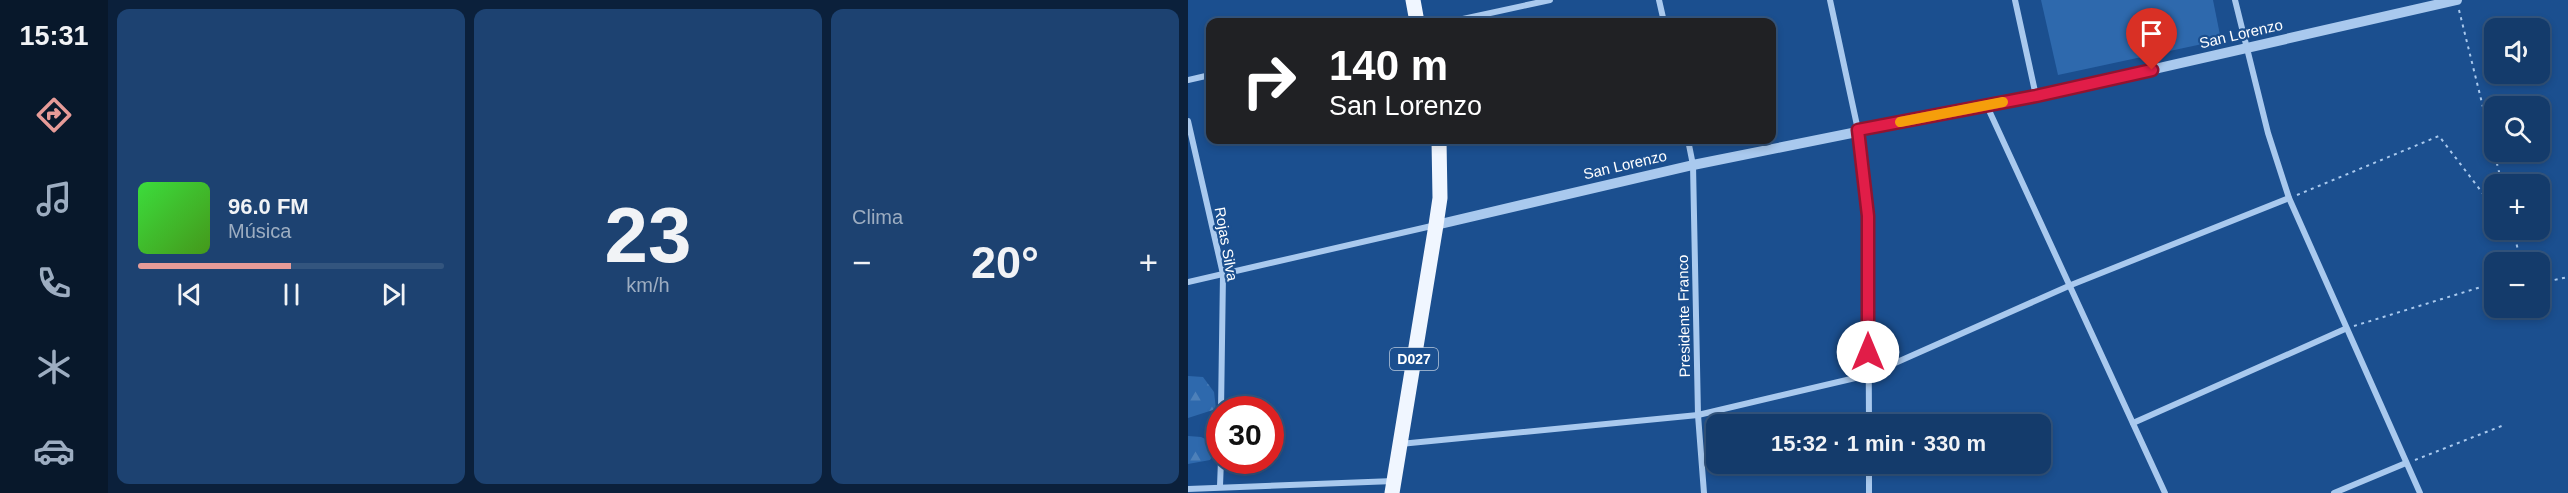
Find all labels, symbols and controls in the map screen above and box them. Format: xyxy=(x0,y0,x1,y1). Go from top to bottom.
pin xyxy=(2126,8,2177,70)
street label: San Lorenzo xyxy=(2198,16,2284,51)
icon: arrive xyxy=(2135,17,2168,50)
map controls xyxy=(2484,18,2550,318)
button: sound xyxy=(2484,18,2550,84)
text: 15:31 xyxy=(19,21,89,51)
icon: right xyxy=(1230,42,1308,120)
text: 140 m xyxy=(1329,42,1448,89)
text: San Lorenzo xyxy=(1329,91,1482,121)
icon: directions xyxy=(33,94,75,136)
button: search xyxy=(2484,96,2550,162)
street label: San Lorenzo xyxy=(1582,147,1668,182)
button: + xyxy=(2484,174,2550,240)
icon: music xyxy=(33,178,75,220)
text: 23 xyxy=(605,191,691,279)
text: 96.0 FM xyxy=(228,194,309,219)
street label: Rojas Silva xyxy=(1212,205,1241,283)
text: Clima xyxy=(852,206,903,228)
text: Música xyxy=(228,220,291,242)
text: 20° xyxy=(971,237,1039,288)
text: − xyxy=(852,244,871,281)
text: + xyxy=(1139,244,1158,281)
button: − xyxy=(2484,252,2550,318)
street label: Presidente Franco xyxy=(1674,255,1693,377)
icon: phone xyxy=(33,262,75,304)
text: km/h xyxy=(626,274,670,296)
icon: previous xyxy=(173,278,206,311)
icon: pause xyxy=(275,278,308,311)
icon: next xyxy=(377,278,410,311)
position arrow xyxy=(1836,320,1900,384)
icon: climate xyxy=(33,346,75,388)
road number: D027 xyxy=(1390,348,1438,370)
speed limit sign: 30 xyxy=(1206,396,1284,474)
icon: car xyxy=(33,430,75,472)
text: 15:32 · 1 min · 330 m xyxy=(1771,431,1986,456)

